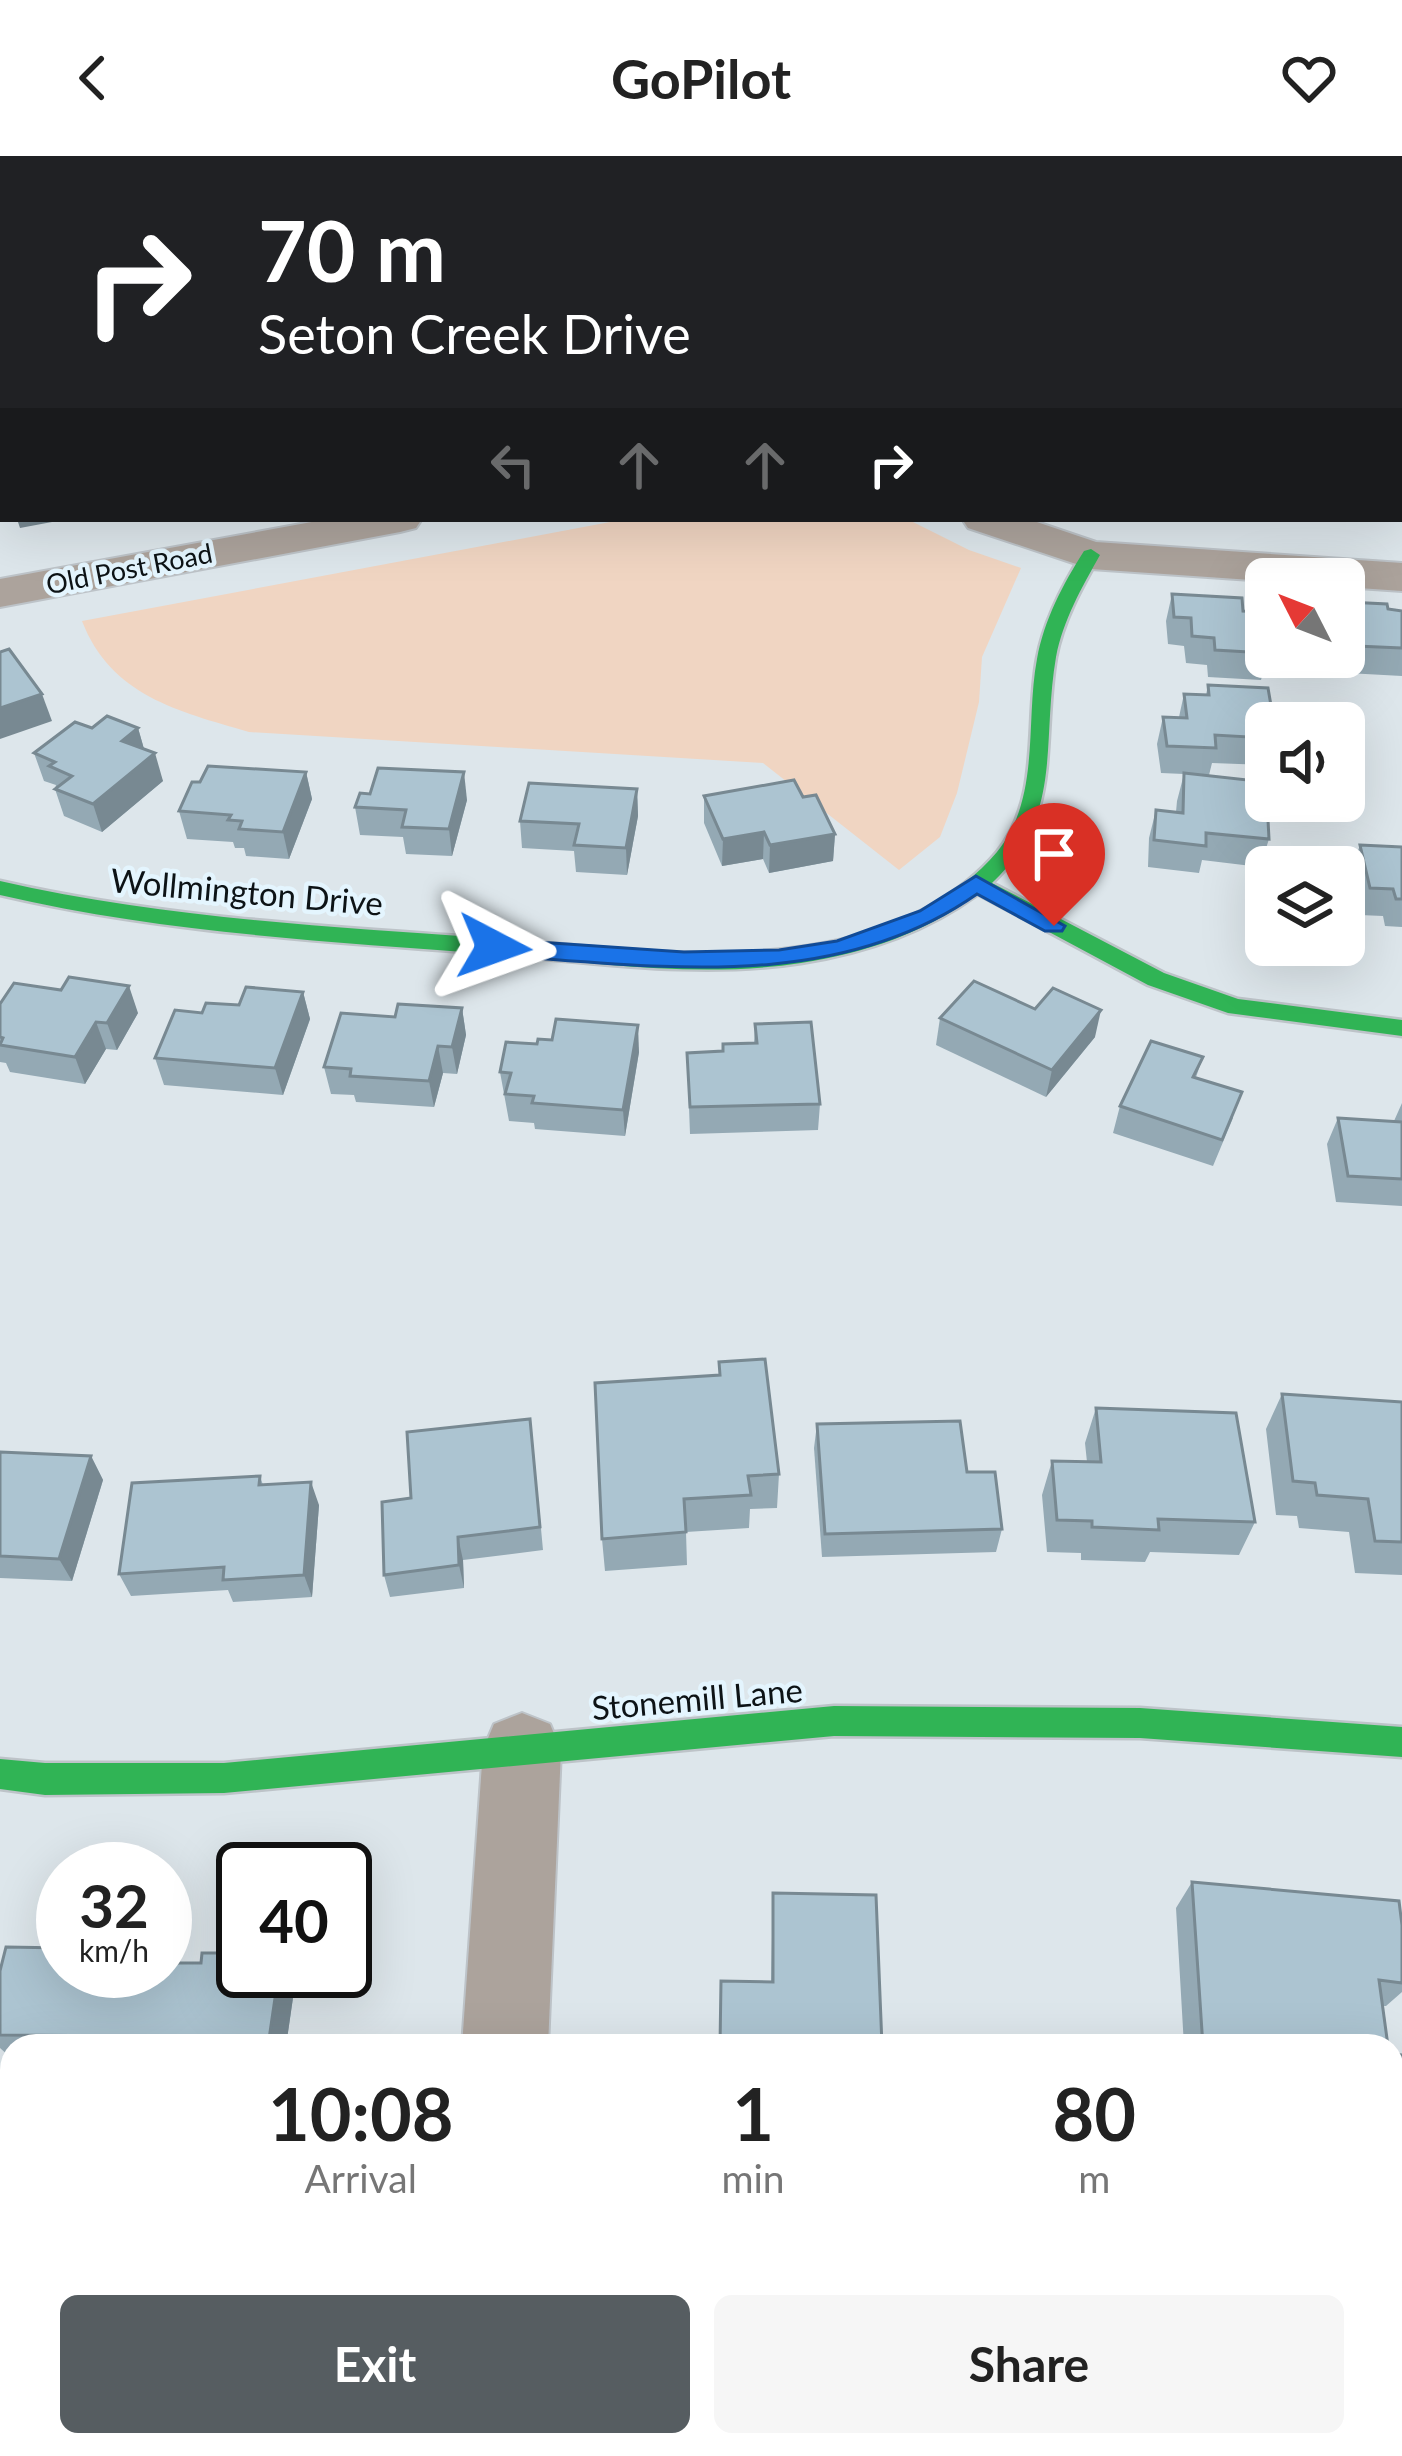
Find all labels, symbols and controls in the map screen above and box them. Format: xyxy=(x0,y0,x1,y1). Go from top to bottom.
icon: back xyxy=(60,45,126,111)
icon: heart xyxy=(1276,45,1342,111)
text: GoPilot xyxy=(611,46,791,111)
text: 70 m xyxy=(258,199,446,300)
icon: right xyxy=(60,204,216,360)
text: Seton Creek Drive xyxy=(258,301,691,366)
icon: left xyxy=(480,432,546,498)
icon: ahead xyxy=(606,432,672,498)
icon: ahead xyxy=(732,432,798,498)
icon: right xyxy=(858,432,924,498)
street label: Old Post Road xyxy=(43,536,215,600)
north arrow xyxy=(1245,558,1365,678)
map controls xyxy=(1245,558,1365,966)
button: sound xyxy=(1245,702,1365,822)
pin xyxy=(1003,803,1105,926)
icon: arrive xyxy=(1021,821,1087,887)
button: layers xyxy=(1245,846,1365,966)
street label: Wollmington Drive xyxy=(109,859,385,923)
position arrow xyxy=(431,884,557,1010)
street label: Stonemill Lane xyxy=(590,1669,804,1727)
speed limit sign: 40 xyxy=(216,1842,372,1998)
text: 32 xyxy=(79,1869,149,1941)
text: km/h xyxy=(79,1932,149,1968)
text: 10:08 xyxy=(268,2070,454,2156)
text: 1 xyxy=(732,2070,774,2156)
text: 80 xyxy=(1053,2070,1136,2156)
text: Arrival xyxy=(305,2155,417,2201)
text: min xyxy=(721,2155,785,2201)
text: m xyxy=(1078,2155,1110,2201)
button: Exit xyxy=(60,2295,690,2433)
button: Share xyxy=(714,2295,1344,2433)

